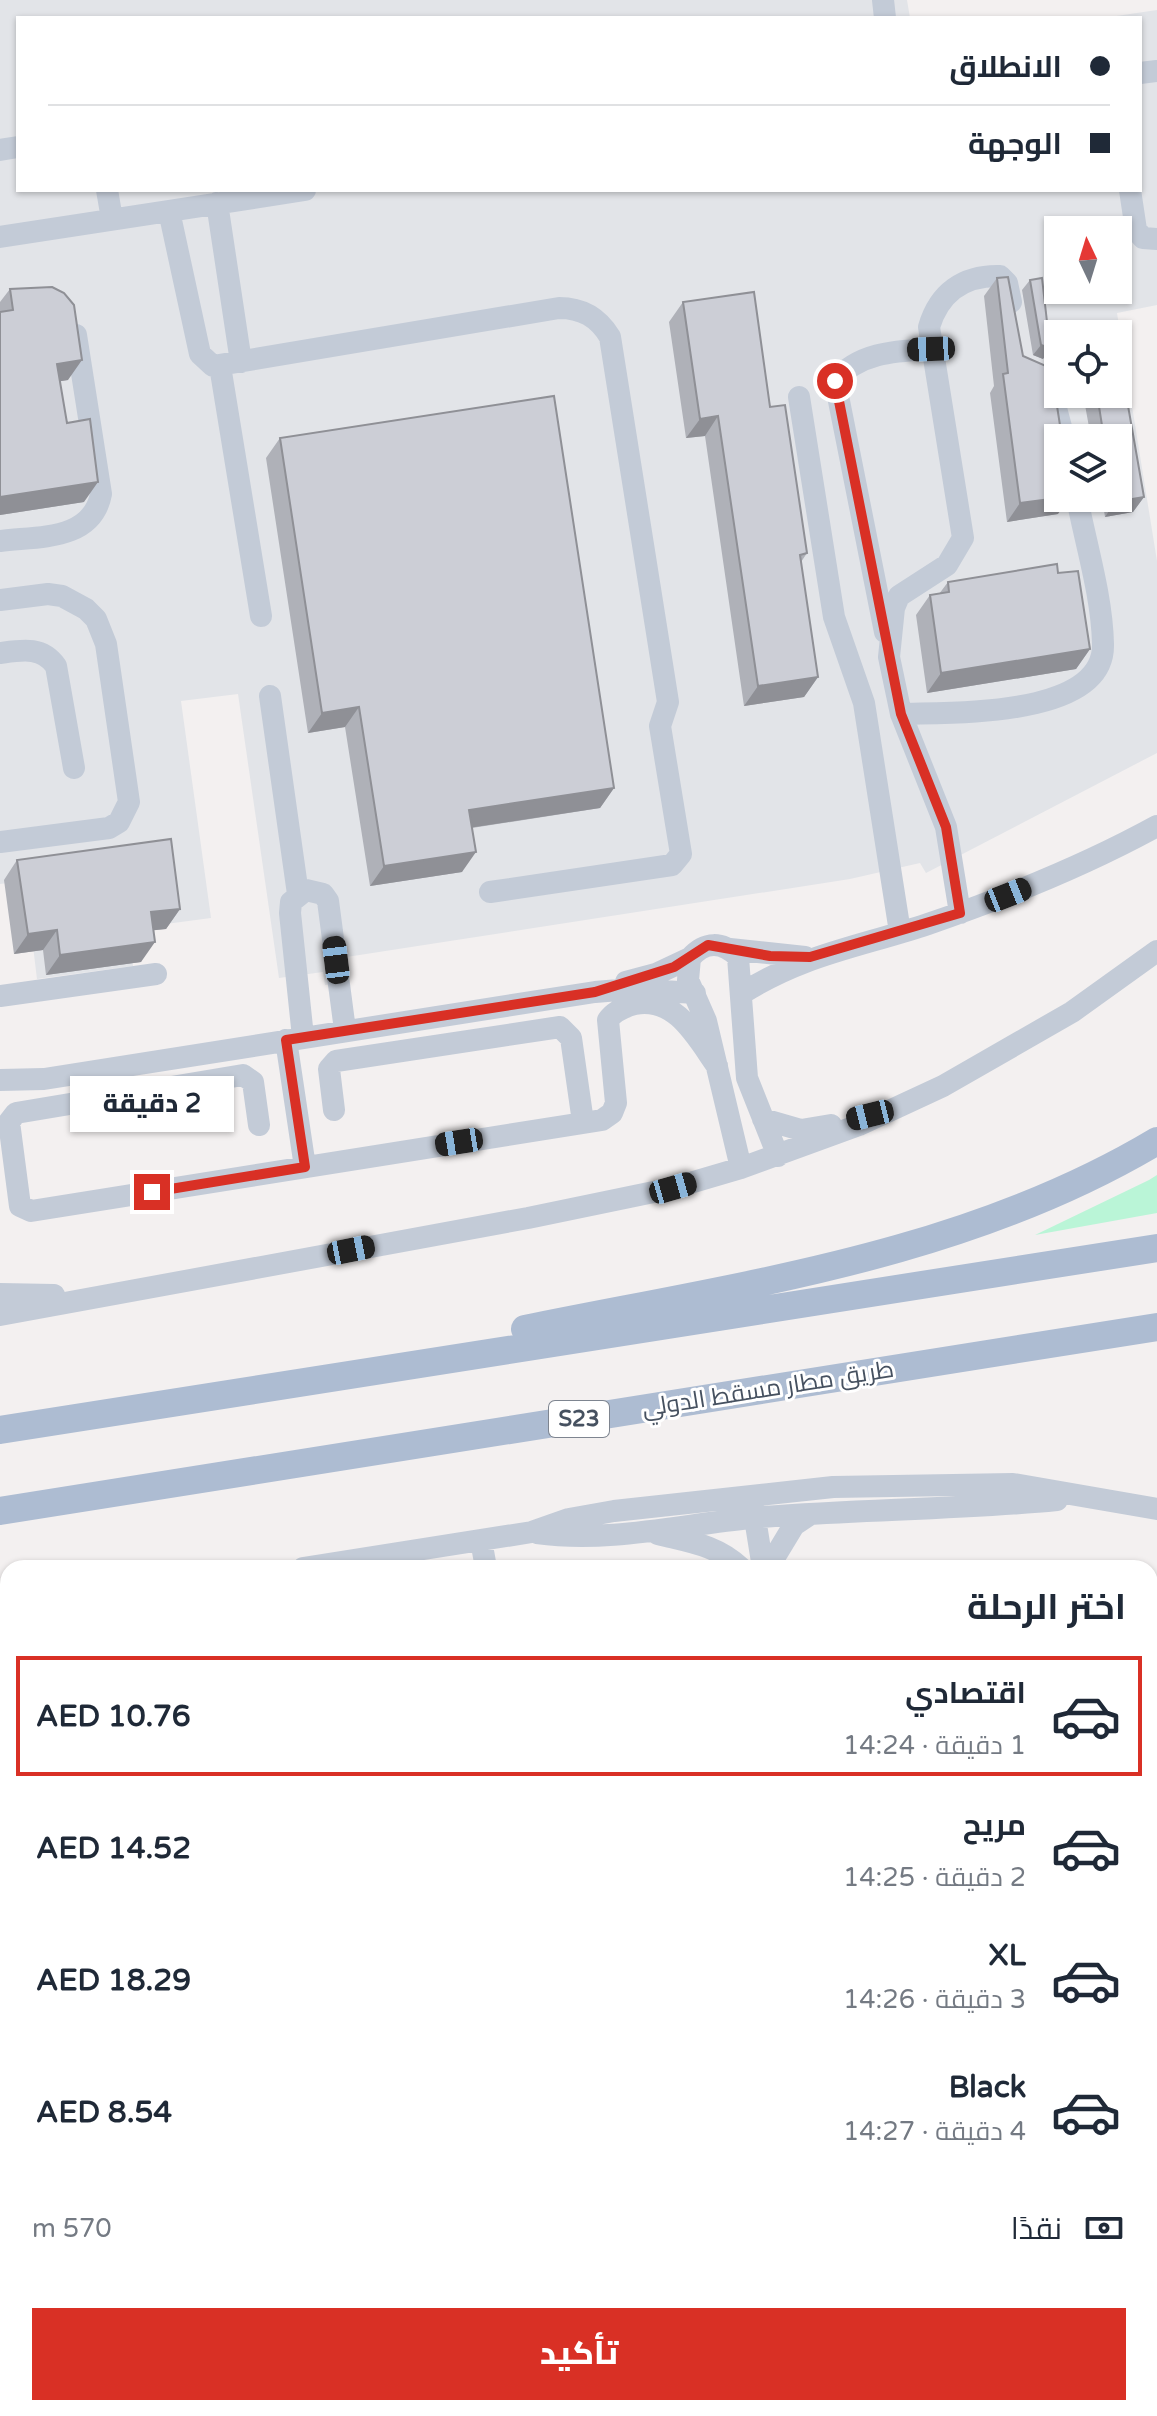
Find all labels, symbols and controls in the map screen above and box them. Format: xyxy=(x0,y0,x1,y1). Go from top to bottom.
text: الانطلاق xyxy=(949,49,1062,86)
text: الوجهة xyxy=(968,126,1062,163)
north arrow xyxy=(1044,216,1132,304)
map controls xyxy=(1044,216,1132,512)
button: locate xyxy=(1044,320,1132,408)
car xyxy=(907,336,955,362)
route start xyxy=(817,363,853,399)
button: layers xyxy=(1044,424,1132,512)
car xyxy=(981,875,1035,915)
car xyxy=(321,935,351,985)
callout: 2 دقيقة xyxy=(70,1076,234,1132)
text: 2 دقيقة xyxy=(103,1088,201,1119)
car xyxy=(844,1098,896,1132)
car xyxy=(433,1126,485,1158)
car xyxy=(647,1170,699,1206)
route end xyxy=(134,1174,170,1210)
car xyxy=(325,1234,377,1266)
street label: طريق مطار مسقط الدولي xyxy=(640,1355,896,1427)
road number: S23 xyxy=(549,1401,609,1437)
text: اختر الرحلة xyxy=(967,1586,1126,1629)
text: اقتصادي xyxy=(905,1675,1026,1712)
icon: car xyxy=(1050,1680,1122,1752)
text: AED 10.76 xyxy=(36,1698,191,1735)
text: 1 دقيقة · 14:24 xyxy=(843,1730,1026,1761)
text: مريح xyxy=(963,1807,1026,1844)
icon: car xyxy=(1050,1812,1122,1884)
text: AED 14.52 xyxy=(36,1830,191,1867)
text: 2 دقيقة · 14:25 xyxy=(843,1862,1026,1893)
text: XL xyxy=(989,1937,1026,1974)
icon: car xyxy=(1050,1944,1122,2016)
text: AED 18.29 xyxy=(36,1962,191,1999)
text: 3 دقيقة · 14:26 xyxy=(843,1984,1026,2015)
text: Black xyxy=(949,2069,1026,2106)
icon: car xyxy=(1050,2076,1122,2148)
text: AED 8.54 xyxy=(36,2094,172,2131)
text: 4 دقيقة · 14:27 xyxy=(843,2116,1026,2147)
icon: cash xyxy=(1082,2206,1126,2250)
text: نقدًا xyxy=(1011,2211,1062,2248)
text: 570 m xyxy=(32,2213,112,2244)
button: تأكيد xyxy=(32,2308,1126,2400)

